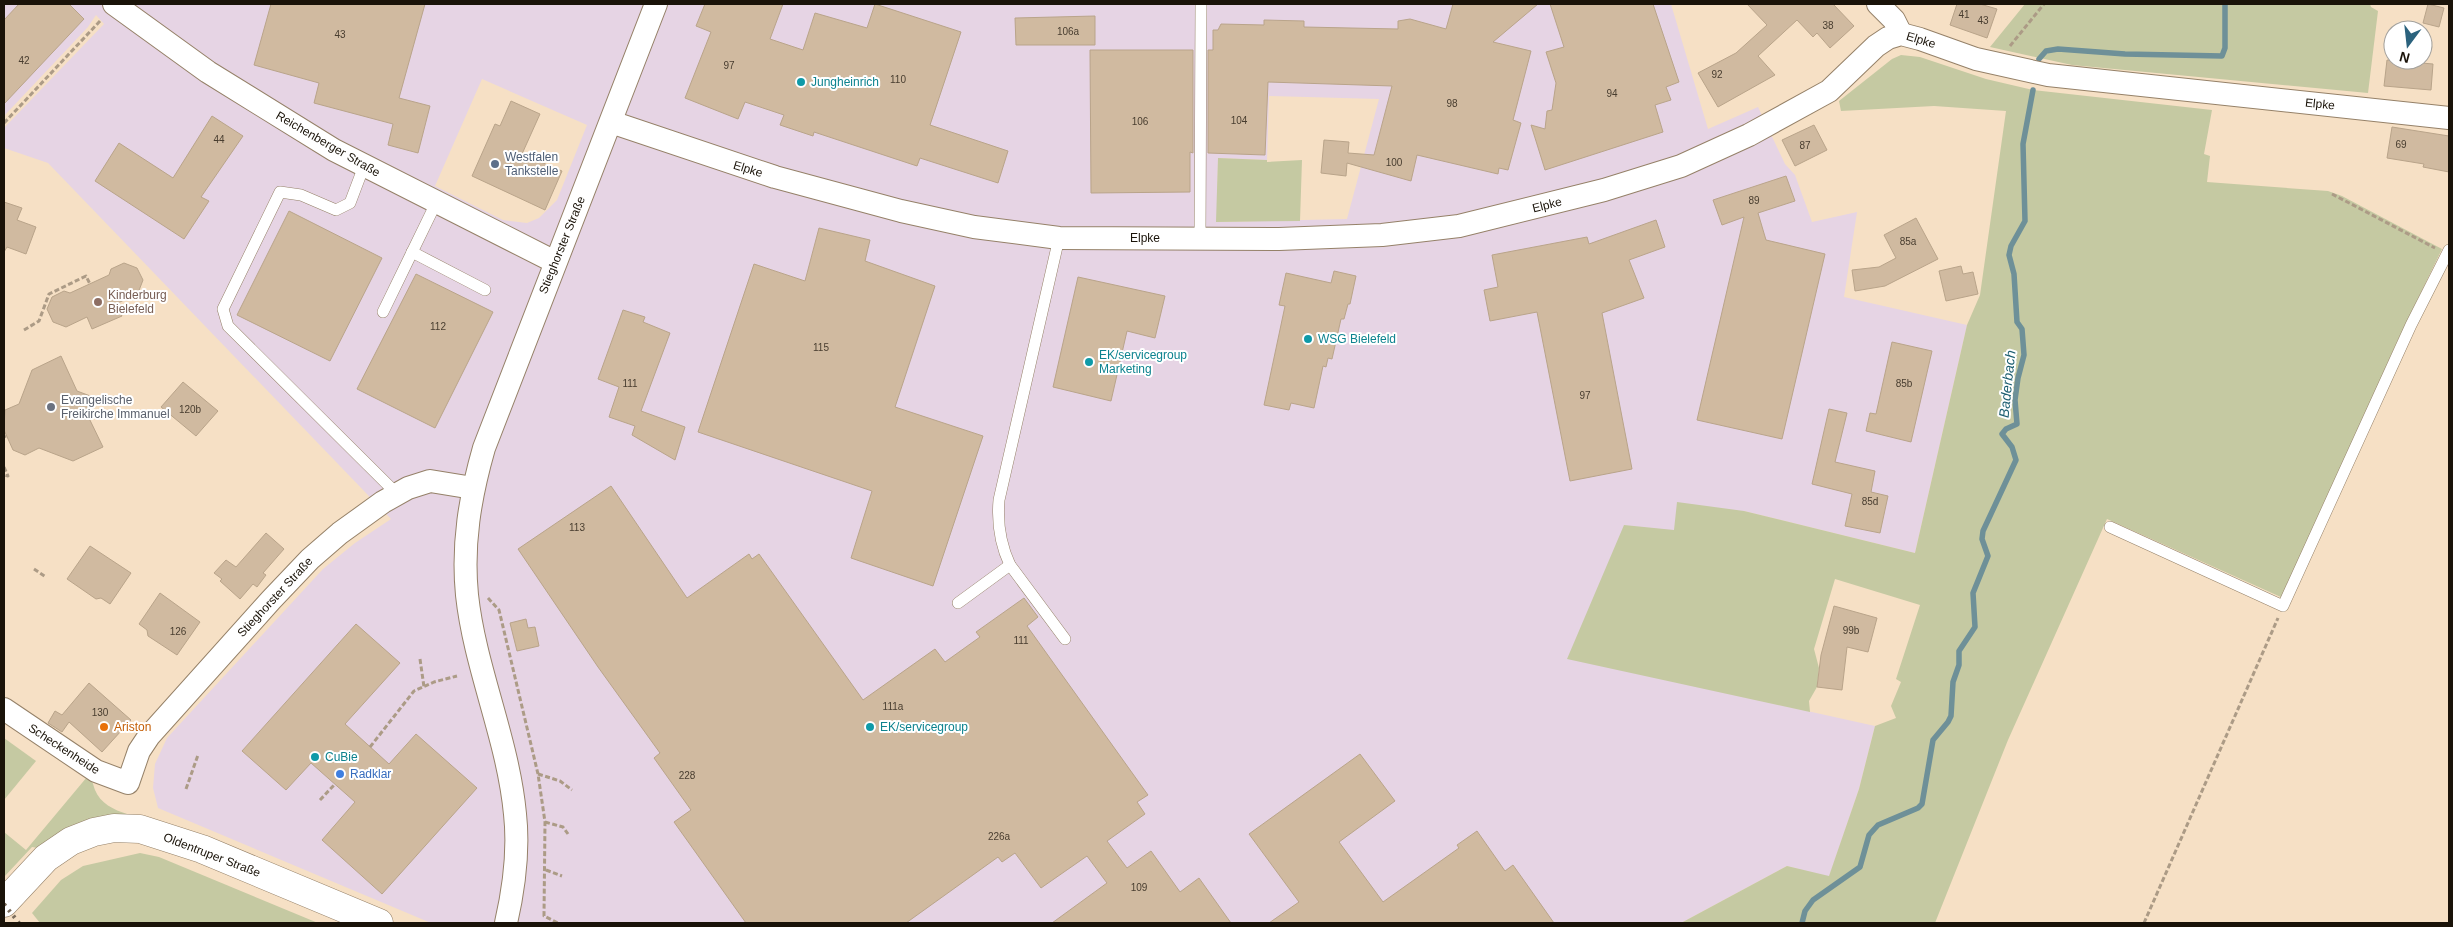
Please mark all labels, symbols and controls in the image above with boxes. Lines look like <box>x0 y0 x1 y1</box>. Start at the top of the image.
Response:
house number: 41 <box>1958 9 1970 20</box>
house number: 43 <box>1977 15 1989 26</box>
house number: 38 <box>1822 20 1834 31</box>
north arrow <box>2383 20 2433 70</box>
house number: 106a <box>1057 26 1080 37</box>
house number: 43 <box>334 29 346 40</box>
street label: Elpke <box>1905 29 1938 51</box>
text: N <box>2398 49 2412 67</box>
house number: 42 <box>18 55 30 66</box>
house number: 97 <box>723 60 735 71</box>
house number: 92 <box>1711 69 1723 80</box>
house number: 110 <box>890 74 906 85</box>
place label: Jungheinrich <box>811 75 879 89</box>
marker: Jungheinrich <box>795 76 807 88</box>
house number: 94 <box>1606 88 1618 99</box>
street label: Elpke <box>2304 95 2336 113</box>
house number: 98 <box>1446 98 1458 109</box>
street label: Reichenberger Straße <box>273 108 383 180</box>
house number: 104 <box>1231 115 1248 126</box>
house number: 106 <box>1132 116 1149 127</box>
house number: 44 <box>213 134 225 145</box>
house number: 69 <box>2395 139 2407 150</box>
house number: 87 <box>1799 140 1811 151</box>
place label: Westfalen Tankstelle <box>505 150 559 178</box>
house number: 100 <box>1386 157 1403 168</box>
marker: Westfalen Tankstelle <box>489 158 501 170</box>
street label: Elpke <box>732 158 765 180</box>
street label: Stieghorster Straße <box>536 194 588 296</box>
street label: Elpke <box>1531 194 1564 215</box>
house number: 89 <box>1748 195 1760 206</box>
street label: Elpke <box>1130 231 1160 245</box>
house number: 85a <box>1900 236 1917 247</box>
place label: Kinderburg Bielefeld <box>108 288 167 316</box>
marker: Kinderburg Bielefeld <box>92 296 104 308</box>
house number: 112 <box>430 321 446 332</box>
place label: WSG Bielefeld <box>1318 332 1396 346</box>
marker: WSG Bielefeld <box>1302 333 1314 345</box>
house number: 115 <box>813 342 829 353</box>
place label: EK/servicegroup Marketing <box>1099 348 1187 376</box>
water label: Baderbach <box>1996 349 2019 419</box>
marker: EK/servicegroup Marketing <box>1083 356 1095 368</box>
house number: 111 <box>622 378 638 389</box>
house number: 85b <box>1896 378 1913 389</box>
house number: 97 <box>1579 390 1591 401</box>
place label: Evangelische Freikirche Immanuel <box>61 393 170 421</box>
marker: Evangelische Freikirche Immanuel <box>45 401 57 413</box>
house number: 120b <box>179 404 202 415</box>
house number: 85d <box>1862 496 1878 507</box>
house number: 113 <box>569 522 585 533</box>
street label: Stieghorster Straße <box>234 554 316 640</box>
house number: 99b <box>1843 625 1860 636</box>
house number: 126 <box>170 626 187 637</box>
house number: 111 <box>1013 635 1029 646</box>
house number: 111a <box>883 701 904 712</box>
house number: 130 <box>92 707 109 718</box>
place label: Ariston <box>114 720 151 734</box>
place label: EK/servicegroup <box>880 720 968 734</box>
street label: Scheckenheide <box>26 721 102 777</box>
marker: Ariston <box>98 721 110 733</box>
marker: EK/servicegroup <box>864 721 876 733</box>
place label: CuBie <box>325 750 358 764</box>
marker: CuBie <box>309 751 321 763</box>
place label: Radklar <box>350 767 391 781</box>
marker: Radklar <box>334 768 346 780</box>
house number: 228 <box>679 770 696 781</box>
street label: Oldentruper Straße <box>162 830 263 880</box>
house number: 226a <box>988 831 1011 842</box>
house number: 109 <box>1131 882 1148 893</box>

